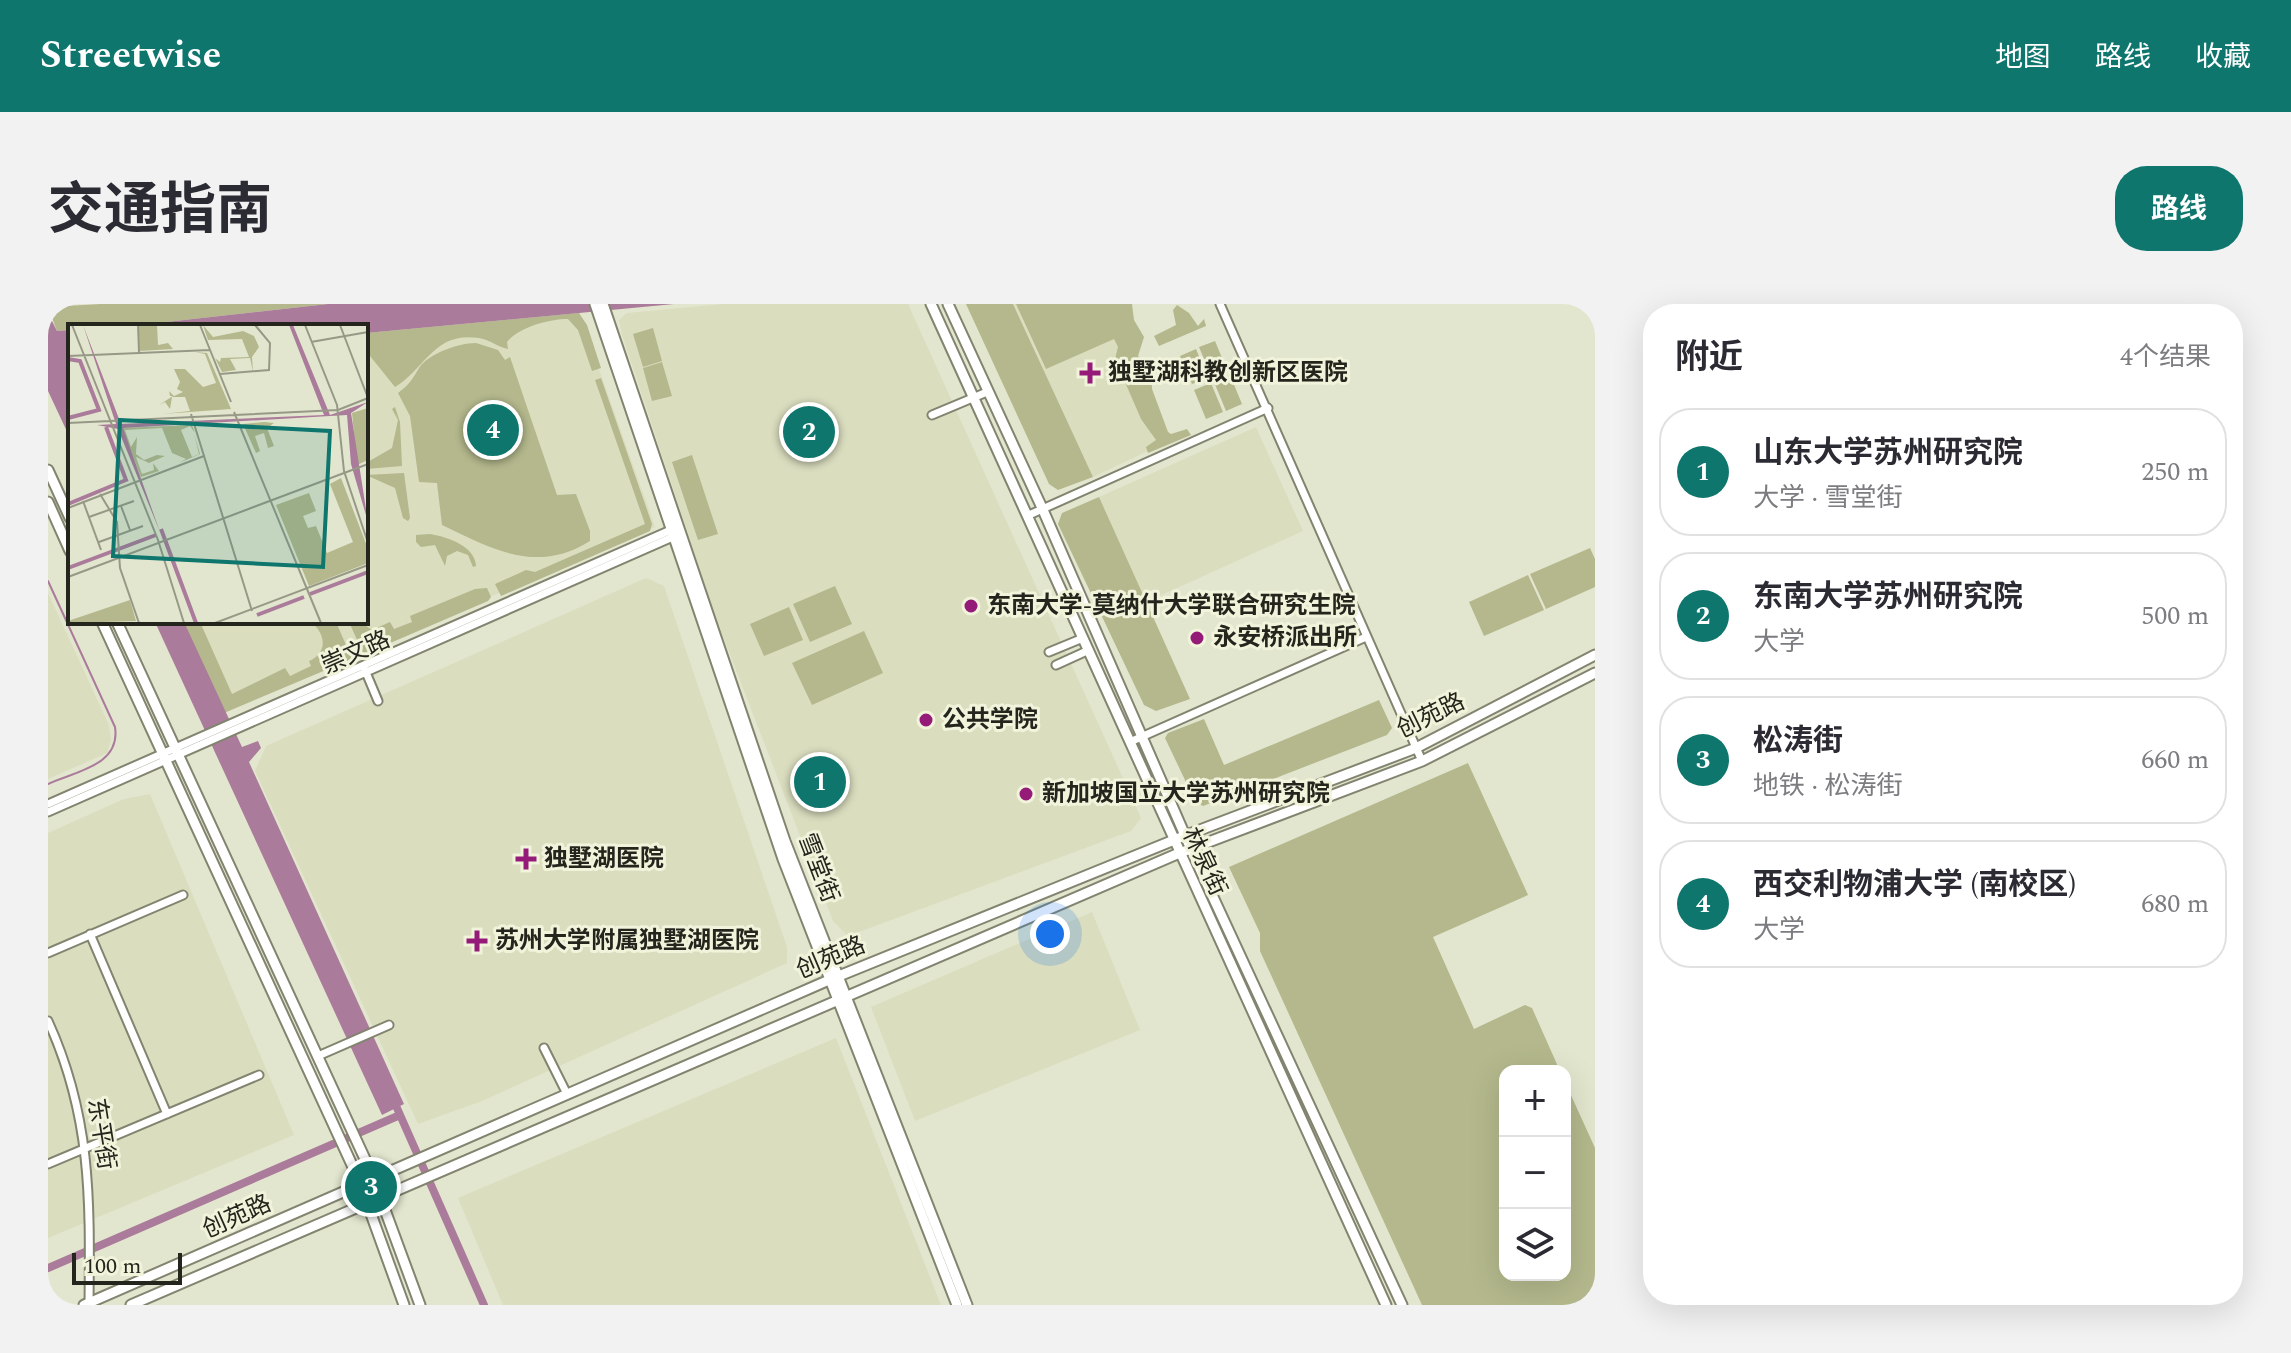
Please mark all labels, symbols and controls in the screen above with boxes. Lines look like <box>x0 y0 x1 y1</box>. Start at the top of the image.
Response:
text: Streetwise <box>40 27 221 85</box>
text: 地图 <box>1995 36 2051 79</box>
text: 路线 <box>2095 36 2151 79</box>
text: 收藏 <box>2195 36 2251 79</box>
button: 路线 <box>2115 166 2243 251</box>
text: 交通指南 <box>48 169 272 254</box>
inset map <box>68 324 368 624</box>
text: 附近 <box>1675 332 1743 384</box>
text: 4个结果 <box>2120 337 2211 377</box>
place label: 独墅湖科教创新区医院 <box>1108 355 1348 391</box>
marker: 独墅湖科教创新区医院 <box>1079 362 1101 384</box>
pin: 4 <box>467 400 519 460</box>
pin: 2 <box>783 402 835 462</box>
text: 山东大学苏州研究院 <box>1753 430 2023 476</box>
text: 1 <box>1696 452 1710 492</box>
text: 250 m <box>2141 452 2209 492</box>
text: 大学 · 雪堂街 <box>1753 478 1903 518</box>
text: 东南大学苏州研究院 <box>1753 574 2023 620</box>
place label: 东南大学-莫纳什大学联合研究生院 <box>987 588 1356 624</box>
text: 2 <box>1696 596 1710 636</box>
text: 500 m <box>2141 596 2209 636</box>
marker: 东南大学-莫纳什大学联合研究生院 <box>962 597 980 615</box>
place label: 永安桥派出所 <box>1213 620 1357 656</box>
street label: 崇文路 <box>316 622 396 684</box>
text: 大学 <box>1753 622 1805 662</box>
marker: 永安桥派出所 <box>1188 629 1206 647</box>
street label: 创苑路 <box>1391 684 1471 748</box>
place label: 公共学院 <box>942 702 1038 738</box>
marker: 公共学院 <box>917 711 935 729</box>
text: 松涛街 <box>1753 718 1843 764</box>
text: 3 <box>1696 740 1710 780</box>
text: 660 m <box>2141 740 2209 780</box>
pin: 1 <box>794 752 846 812</box>
text: 地铁 · 松涛街 <box>1753 766 1903 806</box>
place label: 新加坡国立大学苏州研究院 <box>1042 776 1330 812</box>
marker: 新加坡国立大学苏州研究院 <box>1017 785 1035 803</box>
street label: 林泉街 <box>1172 822 1236 902</box>
street label: 雪堂街 <box>788 828 848 908</box>
place label: 独墅湖医院 <box>544 841 664 877</box>
marker: 独墅湖医院 <box>515 848 537 870</box>
text: 西交利物浦大学 (南校区) <box>1753 862 2076 908</box>
text: 4 <box>1696 884 1710 924</box>
text: 680 m <box>2141 884 2209 924</box>
text: 大学 <box>1753 910 1805 950</box>
your location <box>1030 914 1070 954</box>
place label: 苏州大学附属独墅湖医院 <box>495 923 759 959</box>
street label: 创苑路 <box>791 927 871 989</box>
marker: 苏州大学附属独墅湖医院 <box>466 930 488 952</box>
map controls <box>1499 1065 1571 1281</box>
button: + <box>1499 1065 1571 1137</box>
street label: 东平街 <box>78 1096 124 1172</box>
button: − <box>1499 1137 1571 1209</box>
pin: 3 <box>345 1157 397 1217</box>
street label: 创苑路 <box>197 1186 277 1248</box>
button: layers <box>1499 1209 1571 1281</box>
scale bar <box>72 1249 182 1285</box>
text: 100 m <box>84 1250 141 1283</box>

